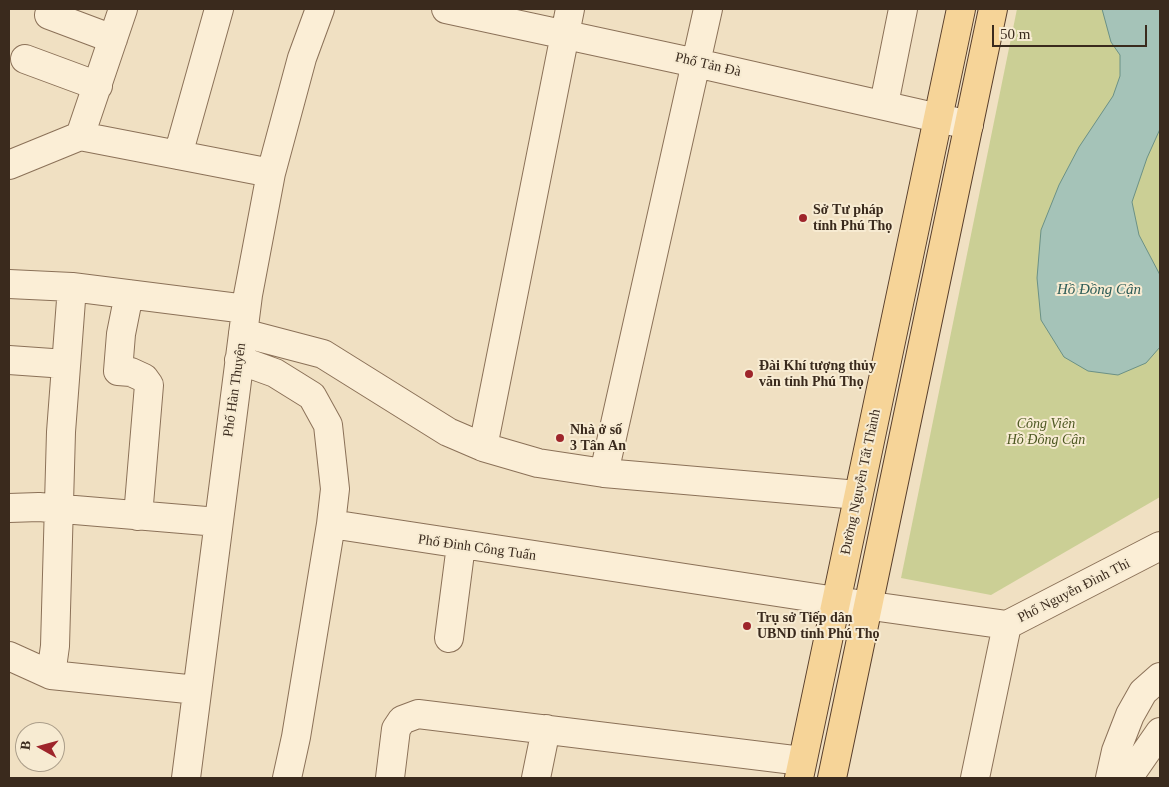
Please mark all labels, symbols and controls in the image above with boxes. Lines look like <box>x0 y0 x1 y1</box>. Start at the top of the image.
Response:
scale bar <box>994 15 1149 47</box>
text: 50 m <box>1000 26 1030 42</box>
street label: Phố Tản Đà <box>674 49 742 81</box>
place label: Sở Tư pháp tỉnh Phú Thọ <box>813 202 892 234</box>
marker: Sở Tư pháp tỉnh Phú Thọ <box>797 212 809 224</box>
water label: Hồ Đồng Cận <box>1057 281 1141 299</box>
street label: Phố Hàn Thuyên <box>220 342 250 438</box>
place label: Đài Khí tượng thủy văn tỉnh Phú Thọ <box>759 358 876 391</box>
marker: Đài Khí tượng thủy văn tỉnh Phú Thọ <box>743 368 755 380</box>
street label: Đường Nguyễn Tất Thành <box>837 408 885 556</box>
park label: Công Viên Hồ Đồng Cận <box>1007 416 1085 448</box>
place label: Nhà ở số 3 Tân An <box>570 422 626 454</box>
marker: Nhà ở số 3 Tân An <box>554 432 566 444</box>
street label: Phố Đinh Công Tuấn <box>417 531 537 565</box>
street label: Phố Nguyễn Đình Thi <box>1015 555 1133 627</box>
place label: Trụ sở Tiếp dân UBND tỉnh Phú Thọ <box>757 610 880 642</box>
marker: Trụ sở Tiếp dân UBND tỉnh Phú Thọ <box>741 620 753 632</box>
north arrow <box>15 722 65 772</box>
text: B <box>18 740 34 751</box>

